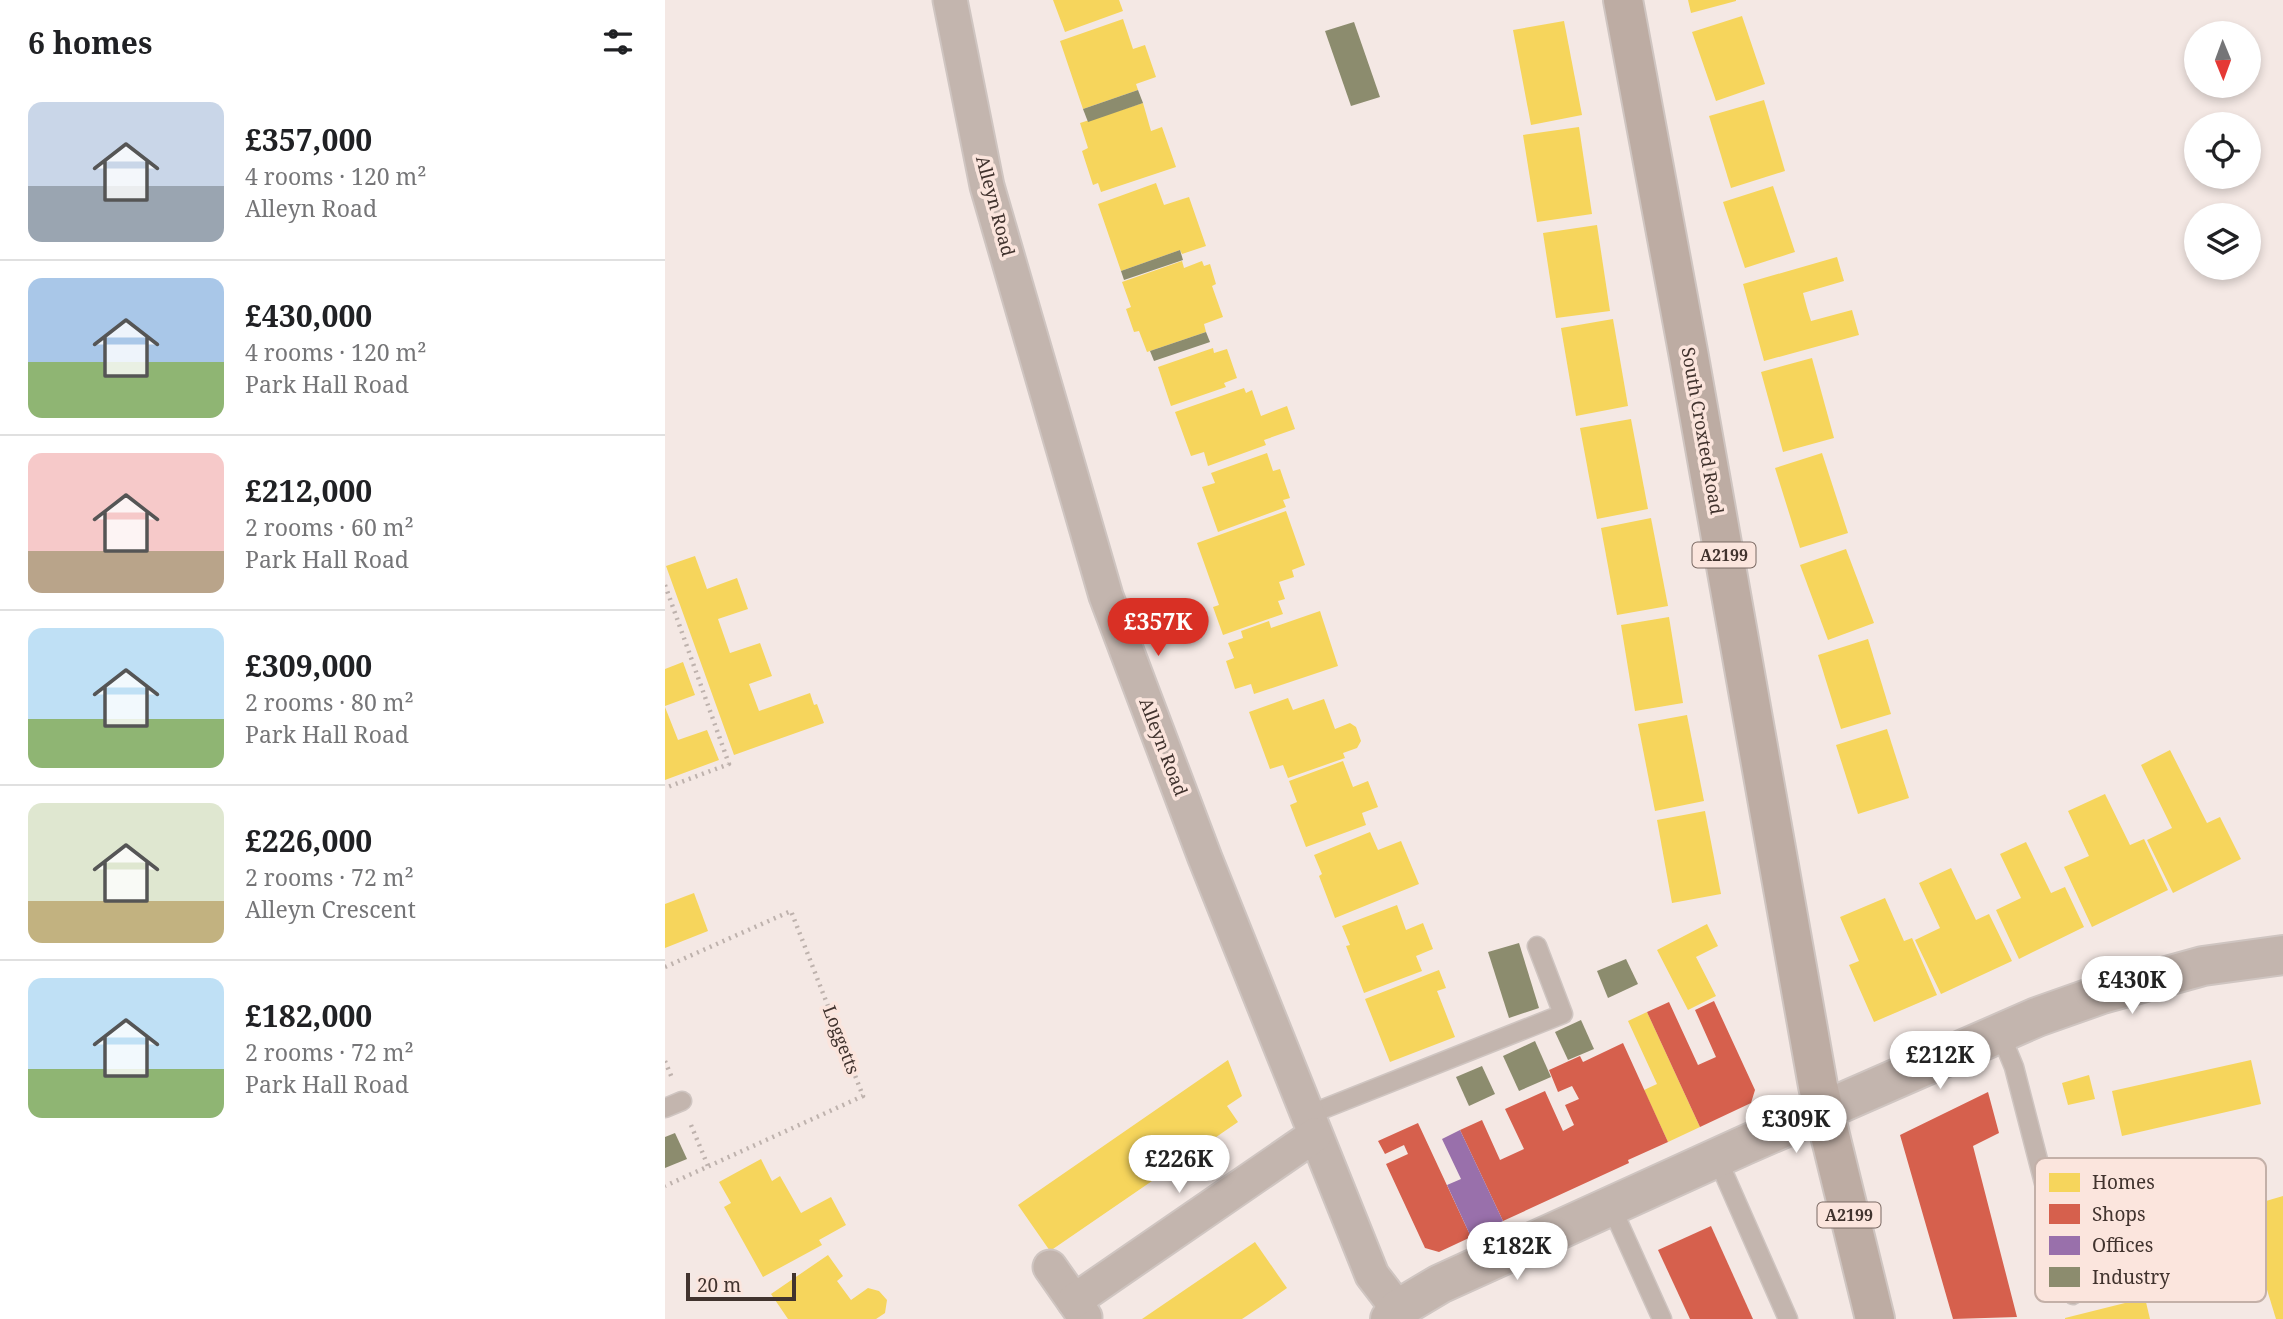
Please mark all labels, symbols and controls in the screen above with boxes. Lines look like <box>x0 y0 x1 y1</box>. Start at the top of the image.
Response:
north arrow <box>2184 21 2261 98</box>
map controls <box>2184 21 2261 280</box>
text: 6 homes <box>28 22 152 63</box>
icon: filters <box>599 23 637 61</box>
button: locate <box>2184 112 2261 189</box>
text: £357,000 <box>245 119 372 160</box>
icon: home <box>84 130 168 214</box>
street label: Alleyn Road <box>971 153 1021 259</box>
text: 4 rooms · 120 m² <box>245 160 427 192</box>
text: Alleyn Road <box>245 192 377 224</box>
button: layers <box>2184 203 2261 280</box>
text: £430,000 <box>245 295 372 336</box>
icon: home <box>84 306 168 390</box>
text: 4 rooms · 120 m² <box>245 336 427 368</box>
street label: South Croxted Road <box>1676 345 1730 516</box>
text: Park Hall Road <box>245 368 409 400</box>
text: £212,000 <box>245 470 372 511</box>
icon: home <box>84 481 168 565</box>
text: 2 rooms · 60 m² <box>245 511 414 543</box>
road number: A2199 <box>1693 542 1755 568</box>
text: Park Hall Road <box>245 543 409 575</box>
pin: £357K <box>1109 598 1207 658</box>
text: £357K <box>1124 605 1192 637</box>
text: £309,000 <box>245 645 372 686</box>
icon: home <box>84 656 168 740</box>
text: 2 rooms · 80 m² <box>245 686 414 718</box>
street label: Alleyn Road <box>1134 694 1194 799</box>
text: Park Hall Road <box>245 718 409 750</box>
text: £226,000 <box>245 820 372 861</box>
icon: home <box>84 831 168 915</box>
text: 2 rooms · 72 m² <box>245 861 414 893</box>
text: Alleyn Crescent <box>245 893 416 925</box>
pin: £430K <box>2083 956 2181 1016</box>
text: £430K <box>2098 963 2166 995</box>
text: £182,000 <box>245 995 372 1036</box>
street label: Loggetts <box>818 1002 866 1077</box>
icon: home <box>84 1006 168 1090</box>
pin: £212K <box>1891 1032 1989 1091</box>
text: 2 rooms · 72 m² <box>245 1036 414 1068</box>
text: £212K <box>1906 1038 1974 1070</box>
text: Park Hall Road <box>245 1068 409 1100</box>
pin: £309K <box>1747 1096 1845 1155</box>
text: £309K <box>1762 1102 1830 1134</box>
pin: £226K <box>1130 1136 1228 1195</box>
text: £226K <box>1145 1142 1213 1174</box>
legend <box>2035 1158 2266 1302</box>
text: Homes <box>2092 1169 2155 1195</box>
text: Shops <box>2092 1201 2146 1227</box>
road number: A2199 <box>1817 1203 1881 1228</box>
pin: £182K <box>1468 1222 1566 1282</box>
text: £182K <box>1483 1229 1551 1261</box>
text: Offices <box>2092 1232 2153 1258</box>
text: Industry <box>2092 1264 2170 1290</box>
scale bar <box>686 1270 796 1302</box>
text: 20 m <box>697 1272 741 1298</box>

